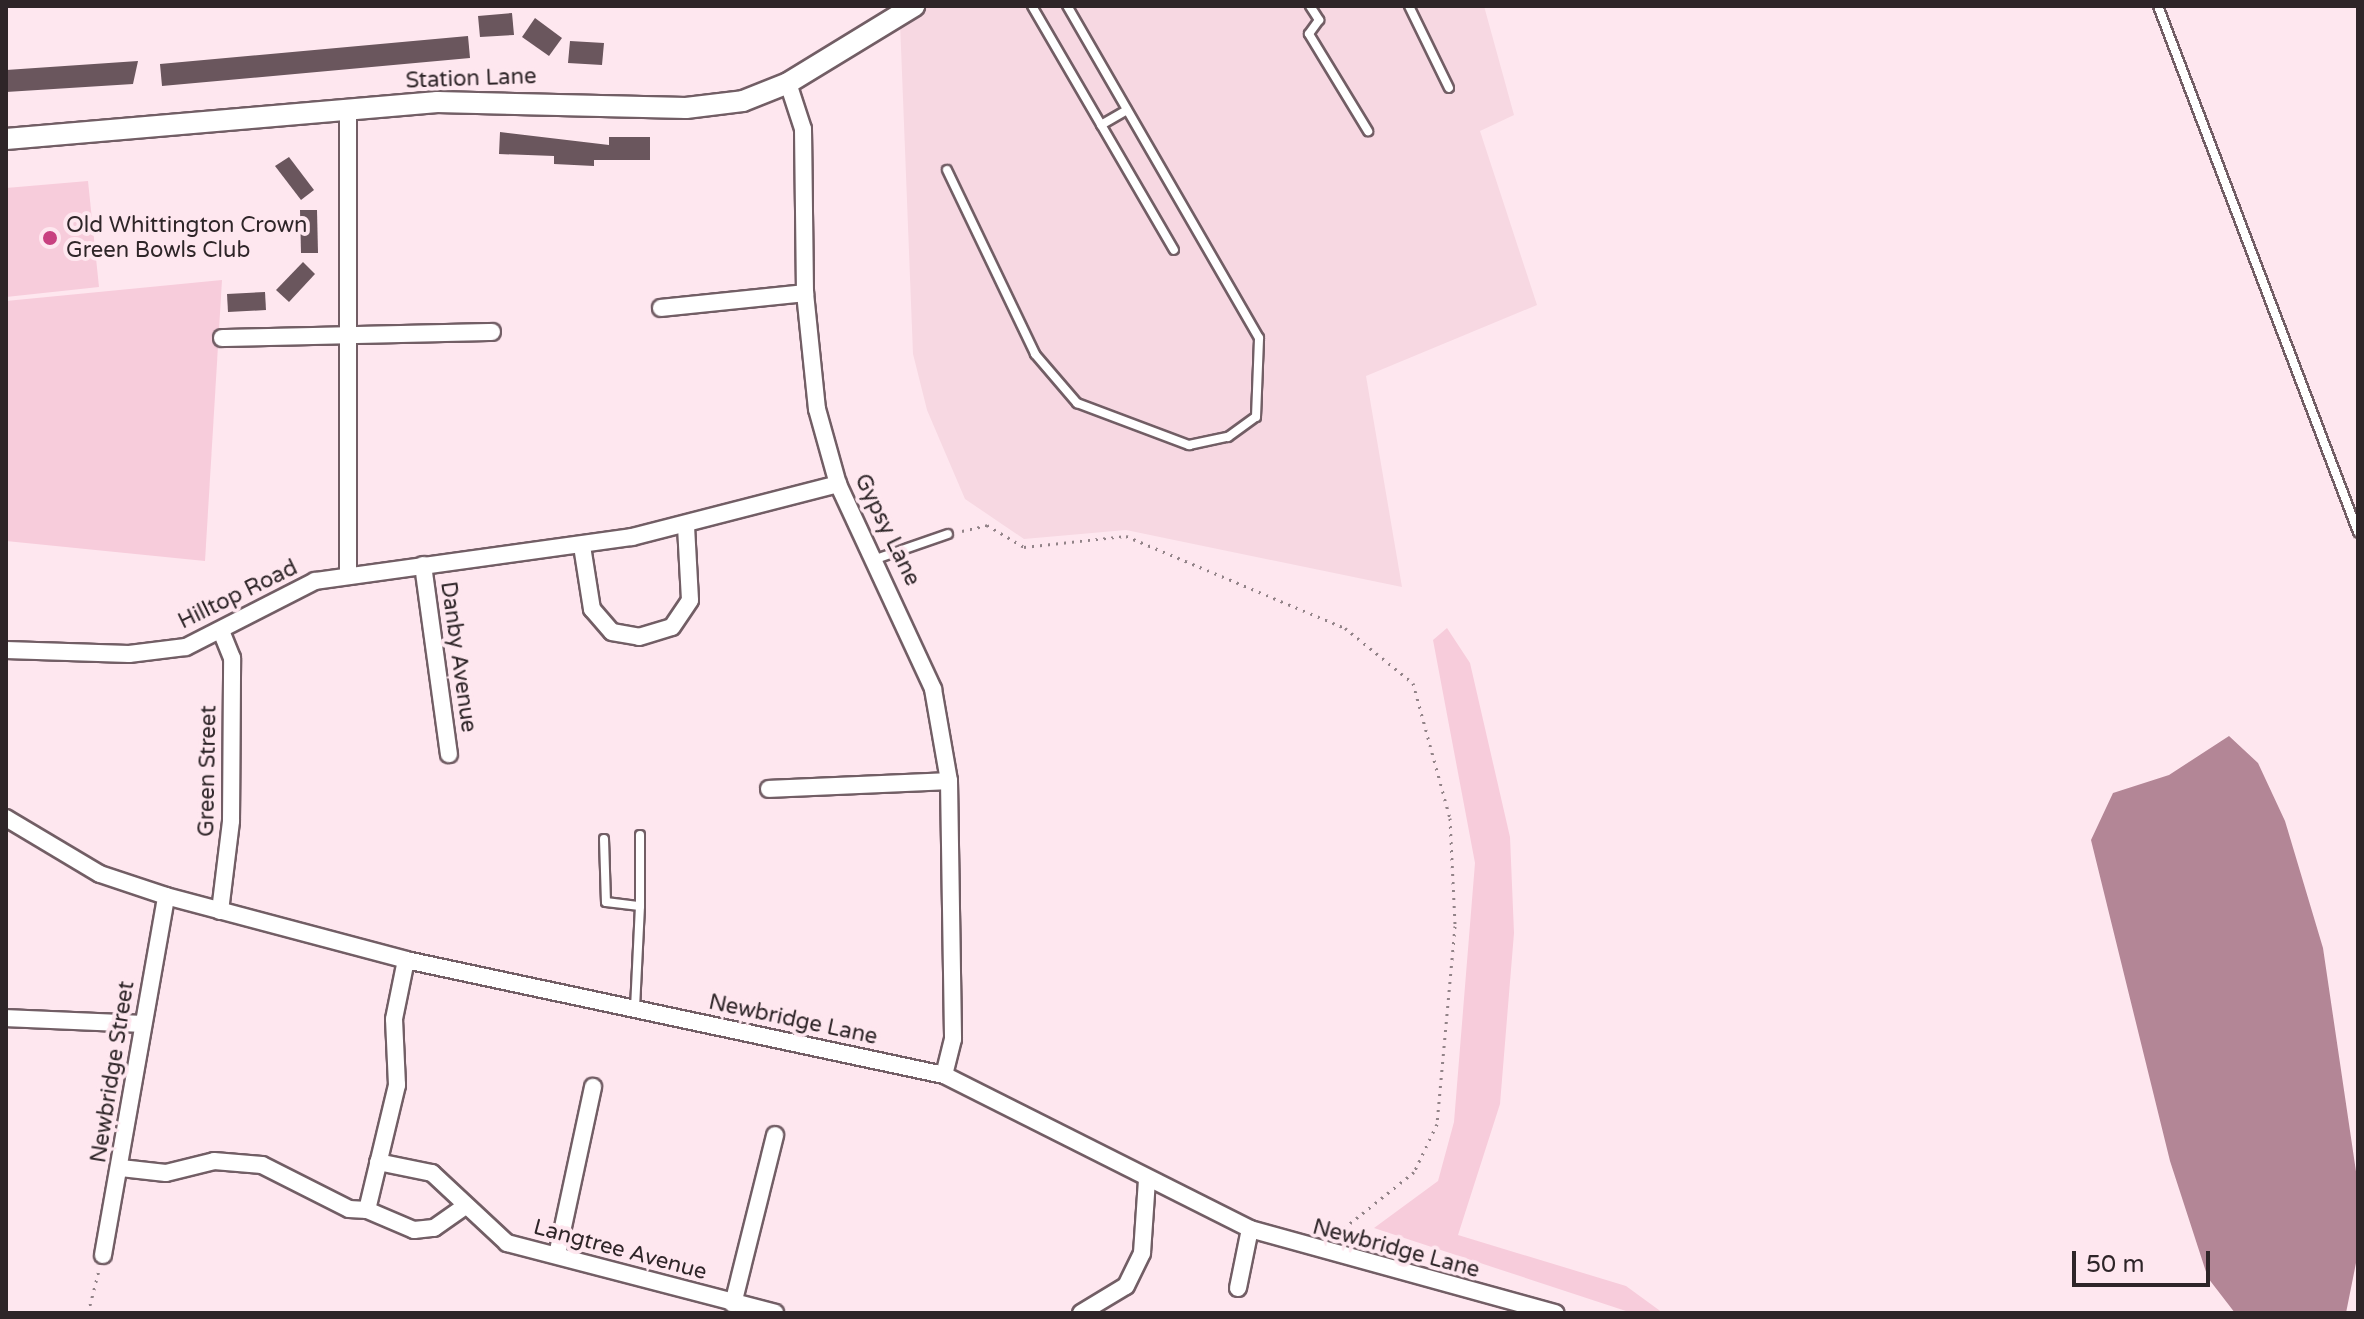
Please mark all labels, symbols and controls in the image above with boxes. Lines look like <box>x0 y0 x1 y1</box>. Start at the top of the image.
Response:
street label: Station Lane <box>405 64 537 94</box>
place label: Old Whittington Crown Green Bowls Club <box>66 212 307 264</box>
marker: Old Whittington Crown Green Bowls Club <box>41 229 59 247</box>
street label: Gypsy Lane <box>849 470 925 590</box>
street label: Hilltop Road <box>174 555 302 635</box>
street label: Danby Avenue <box>434 580 482 734</box>
street label: Green Street <box>194 705 222 837</box>
street label: Newbridge Street <box>86 979 140 1165</box>
street label: Newbridge Lane <box>706 989 880 1051</box>
street label: Langtree Avenue <box>531 1214 709 1286</box>
street label: Newbridge Lane <box>1310 1214 1482 1284</box>
scale bar <box>2076 1235 2214 1285</box>
text: 50 m <box>2086 1250 2144 1279</box>

